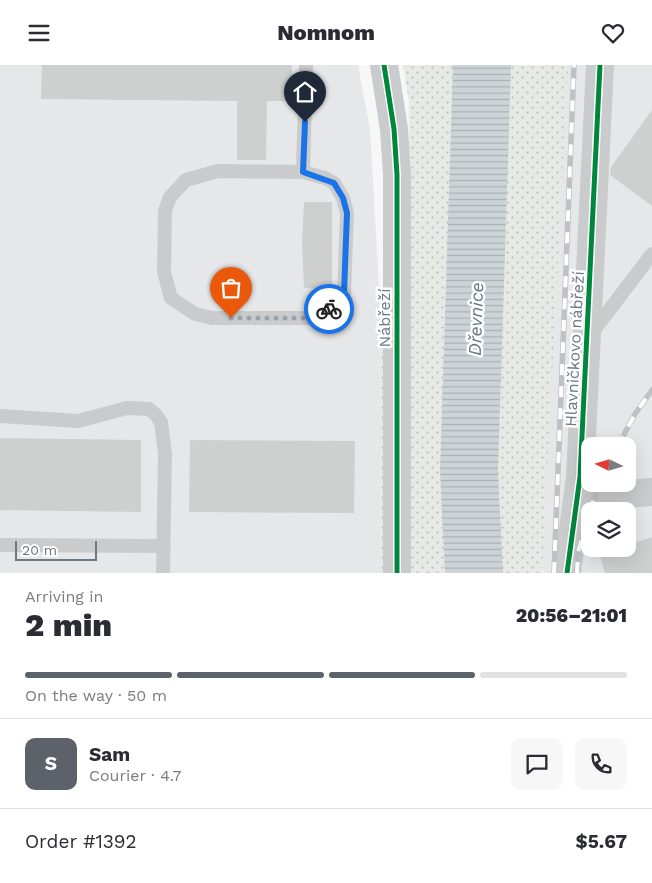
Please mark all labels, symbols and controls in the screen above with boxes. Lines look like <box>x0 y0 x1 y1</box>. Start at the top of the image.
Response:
icon: menu <box>25 19 53 47</box>
icon: heart <box>599 19 627 47</box>
text: Nomnom <box>277 20 375 45</box>
pin <box>284 71 326 122</box>
icon: home <box>291 78 319 106</box>
pin <box>210 267 252 318</box>
street label: Hlavničkovo nábřeží <box>561 271 588 427</box>
icon: bag <box>217 274 245 302</box>
water label: Dřevnice <box>464 282 487 356</box>
courier <box>304 284 354 334</box>
street label: Nábřeží <box>375 288 394 348</box>
icon: bike <box>315 295 343 323</box>
north arrow <box>581 437 636 493</box>
map controls <box>581 437 636 557</box>
button: layers <box>581 502 636 557</box>
scale bar <box>15 538 98 561</box>
text: 20 m <box>22 542 57 558</box>
text: Arriving in <box>25 587 103 606</box>
text: 20:56–21:01 <box>516 604 627 627</box>
text: 2 min <box>25 606 112 644</box>
text: On the way · 50 m <box>25 686 167 705</box>
button: chat <box>511 738 563 790</box>
button: phone <box>575 738 627 790</box>
text: Sam <box>89 743 130 766</box>
text: S <box>45 752 57 775</box>
text: Courier · 4.7 <box>89 766 182 785</box>
text: Order #1392 <box>25 830 137 853</box>
text: $5.67 <box>576 830 627 853</box>

